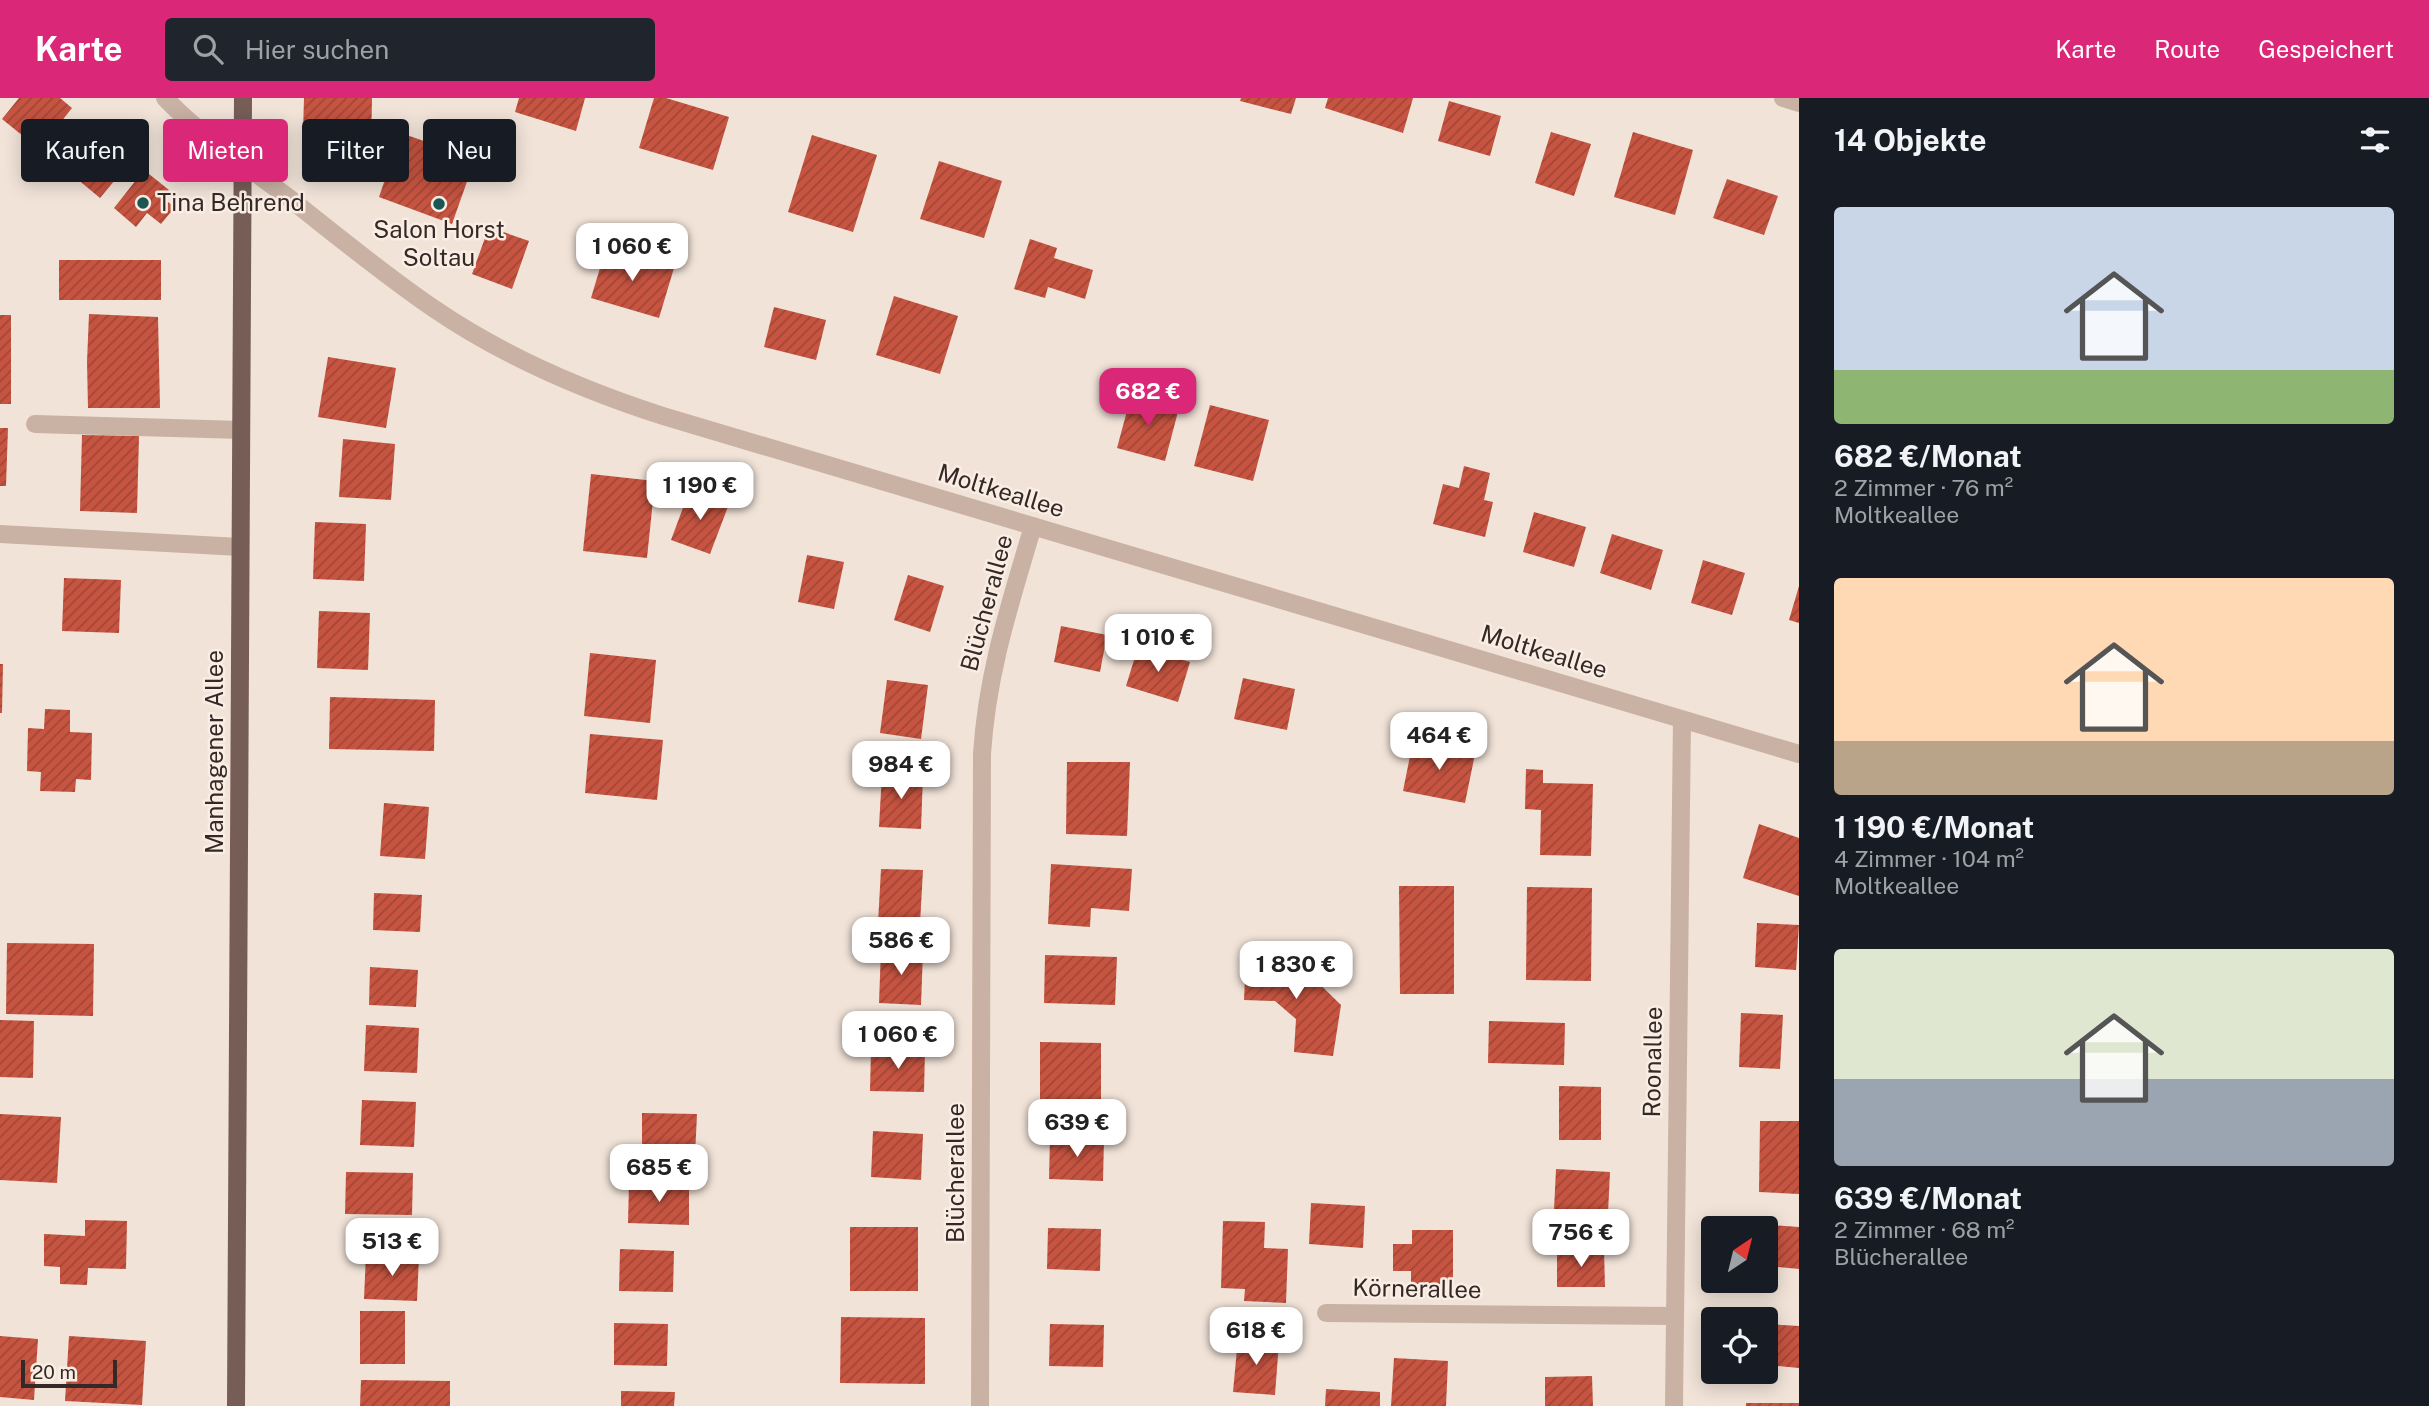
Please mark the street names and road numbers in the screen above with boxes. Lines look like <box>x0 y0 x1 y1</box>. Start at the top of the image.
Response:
street label: Moltkeallee <box>935 458 1068 523</box>
street label: Blücherallee <box>954 531 1018 674</box>
street label: Moltkeallee <box>1478 619 1611 684</box>
street label: Manhagener Allee <box>200 650 228 854</box>
street label: Roonallee <box>1637 1006 1667 1118</box>
street label: Blücherallee <box>941 1103 969 1243</box>
street label: Körnerallee <box>1352 1273 1482 1303</box>

